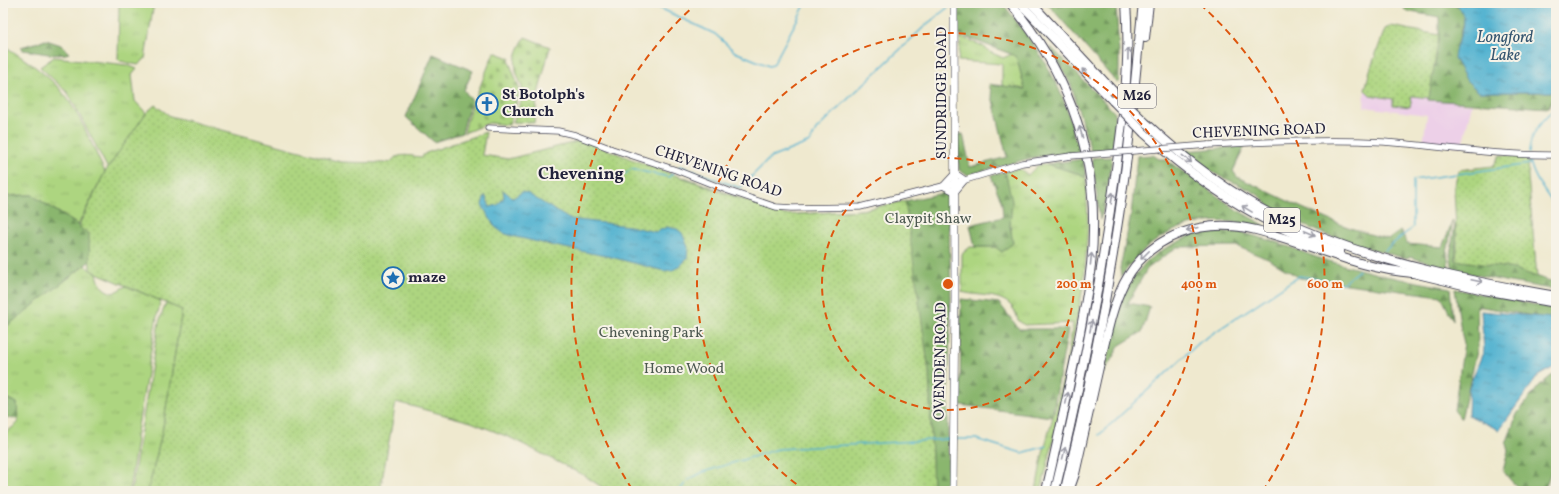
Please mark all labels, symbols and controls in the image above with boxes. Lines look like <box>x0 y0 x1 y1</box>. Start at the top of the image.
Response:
street label: SUNDRIDGE ROAD <box>932 27 953 159</box>
water label: Longford Lake <box>1477 27 1534 67</box>
one-way arrow <box>1124 48 1132 61</box>
one-way arrow <box>1081 67 1090 78</box>
road number: M26 <box>1118 84 1156 108</box>
place label: St Botolph's Church <box>502 85 585 123</box>
church icon: St Botolph's Church <box>474 91 500 117</box>
street label: CHEVENING ROAD <box>1192 119 1326 145</box>
one-way arrow <box>1077 126 1084 139</box>
street label: CHEVENING ROAD <box>652 140 784 204</box>
one-way arrow <box>1181 155 1192 163</box>
district label: Chevening <box>538 163 624 186</box>
one-way arrow <box>1108 192 1116 205</box>
one-way arrow <box>1241 205 1253 213</box>
road number: M25 <box>1264 208 1300 232</box>
park label: Claypit Shaw <box>885 209 972 230</box>
one-way arrow <box>1185 226 1198 233</box>
one-way arrow <box>1303 229 1315 237</box>
one-way arrow <box>1140 250 1150 260</box>
one-way arrow <box>1088 253 1095 266</box>
place icon: maze <box>380 265 406 291</box>
place label: maze <box>408 268 446 289</box>
centre of rings <box>941 277 955 291</box>
text: 200 m <box>1056 277 1092 293</box>
text: 400 m <box>1181 277 1217 293</box>
text: 600 m <box>1307 277 1343 293</box>
one-way arrow <box>1470 277 1483 285</box>
street label: OVENDEN ROAD <box>929 302 953 420</box>
one-way arrow <box>1087 320 1095 333</box>
park label: Chevening Park <box>599 323 703 344</box>
park label: Home Wood <box>644 359 724 380</box>
one-way arrow <box>1063 392 1071 405</box>
one-way arrow <box>1060 447 1068 460</box>

